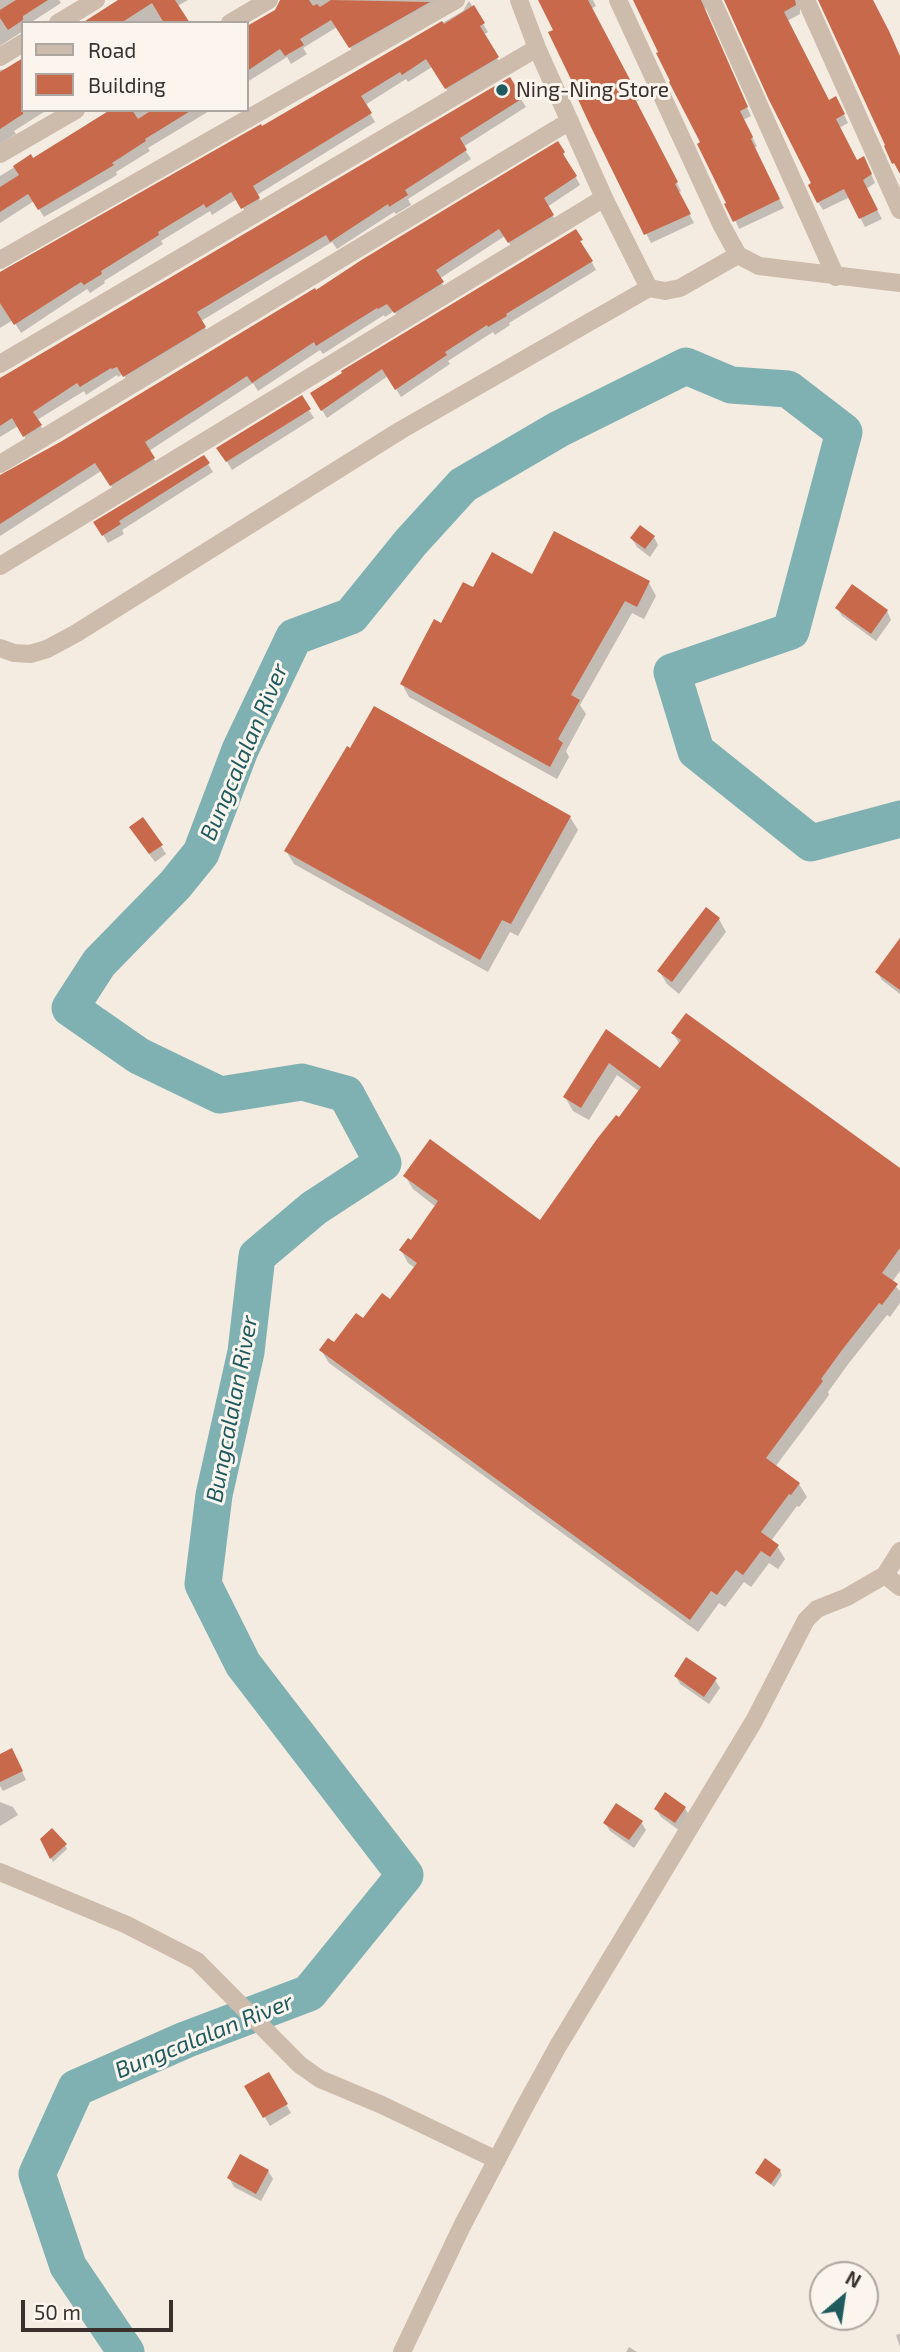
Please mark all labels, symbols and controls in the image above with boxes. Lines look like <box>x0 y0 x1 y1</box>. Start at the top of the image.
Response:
legend <box>21 21 248 112</box>
text: Road <box>88 37 136 62</box>
text: Building <box>88 72 166 97</box>
place label: Ning-Ning Store <box>516 77 669 103</box>
marker: Ning-Ning Store <box>494 82 510 98</box>
water label: Bungcalalan River <box>194 659 294 845</box>
water label: Bungcalalan River <box>200 1313 264 1505</box>
water label: Bungcalalan River <box>111 1988 297 2084</box>
north arrow <box>809 2261 879 2331</box>
text: N <box>842 2266 865 2292</box>
scale bar <box>24 2286 177 2330</box>
text: 50 m <box>34 2299 81 2324</box>

